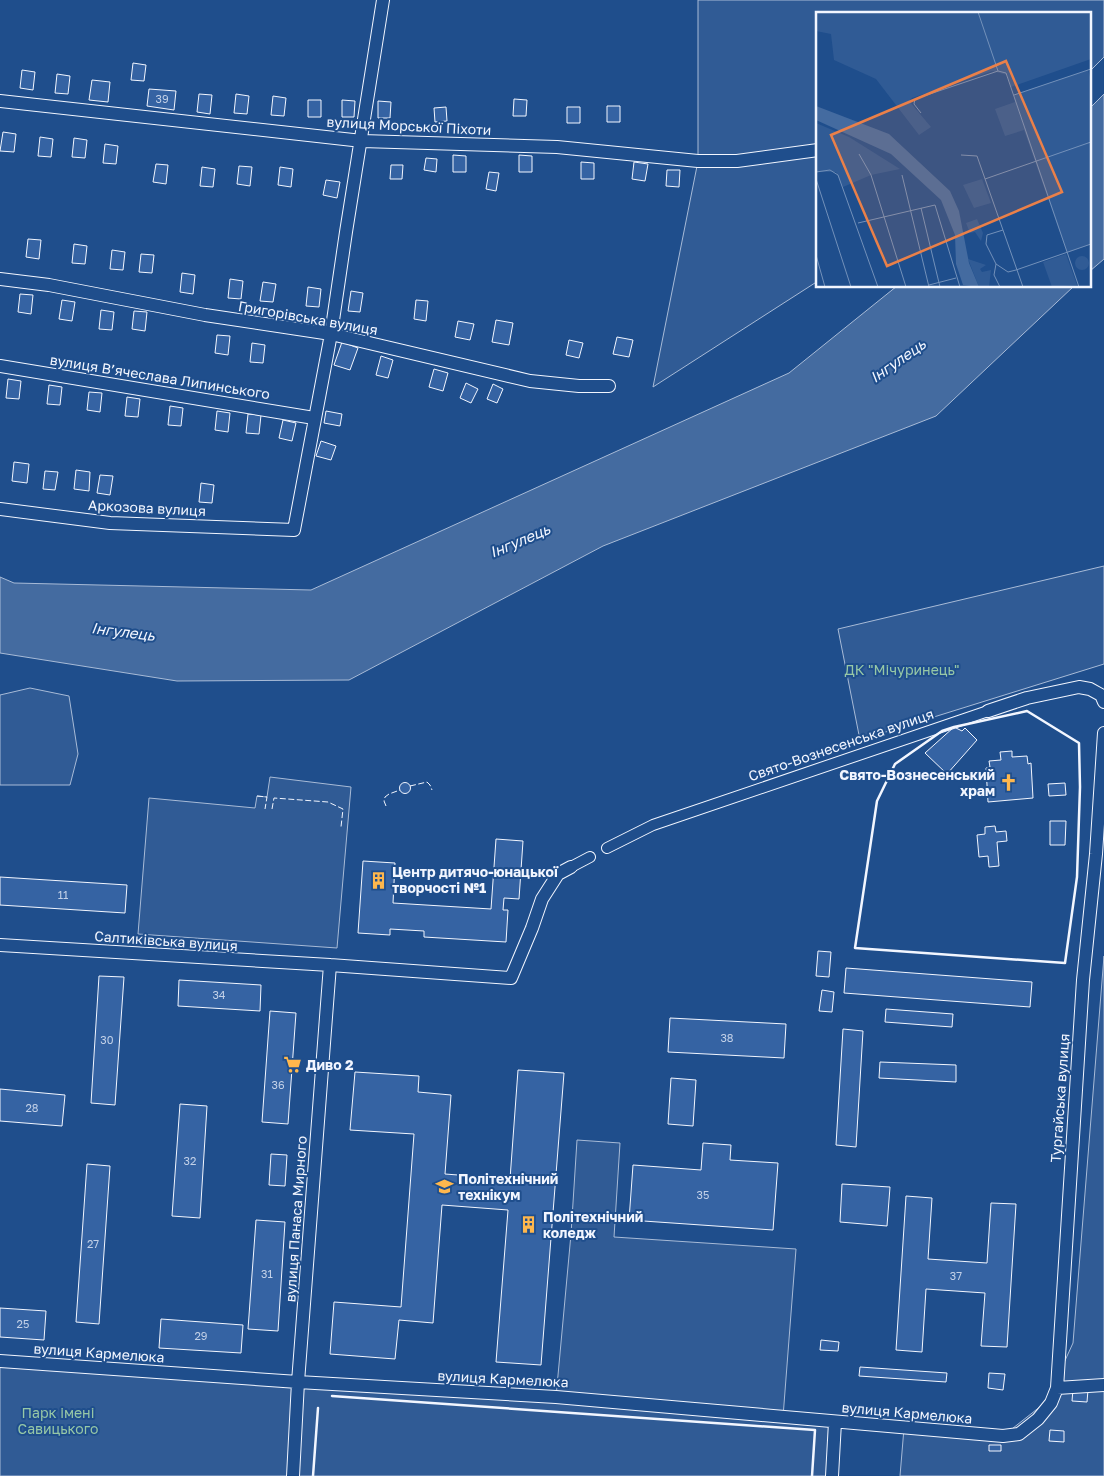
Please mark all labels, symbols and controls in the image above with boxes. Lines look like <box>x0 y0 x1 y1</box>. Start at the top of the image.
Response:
inset map <box>816 12 1092 288</box>
house number: 39 <box>155 92 169 105</box>
street label: вулиця Морської Піхоти <box>326 113 492 138</box>
street label: Григорівська вулиця <box>237 297 379 338</box>
water label: Інгулець <box>866 334 930 387</box>
street label: вулиця В’ячеслава Липинського <box>49 351 271 402</box>
street label: Аркозова вулиця <box>88 496 206 519</box>
water label: Інгулець <box>487 519 554 562</box>
water label: Інгулець <box>90 618 157 645</box>
park label: ДК "Мічуринець" <box>845 661 959 678</box>
street label: Свято-Вознесенська вулиця <box>746 705 936 784</box>
place label: Свято-Вознесенський храм <box>839 766 995 799</box>
church icon: Свято-Вознесенський храм <box>999 773 1019 793</box>
place label: Центр дитячо-юнацької творчості №1 <box>392 863 559 896</box>
building icon: Центр дитячо-юнацької творчості №1 <box>368 870 388 890</box>
house number: 11 <box>58 888 68 901</box>
street label: Салтиківська вулиця <box>94 927 238 954</box>
house number: 34 <box>212 988 226 1001</box>
house number: 38 <box>720 1031 734 1044</box>
house number: 30 <box>100 1033 114 1046</box>
street label: Тургайська вулиця <box>1047 1033 1073 1163</box>
supermarket icon: Диво 2 <box>282 1055 302 1075</box>
place label: Диво 2 <box>306 1056 354 1073</box>
house number: 36 <box>271 1078 285 1091</box>
house number: 28 <box>25 1101 39 1114</box>
street label: вулиця Панаса Мирного <box>281 1135 310 1303</box>
house number: 32 <box>184 1154 196 1167</box>
place label: Політехнічний технікум <box>458 1170 558 1203</box>
school or university icon: Політехнічний технікум <box>434 1177 454 1197</box>
house number: 35 <box>697 1188 709 1201</box>
place label: Політехнічний коледж <box>543 1208 643 1241</box>
building icon: Політехнічний коледж <box>519 1215 539 1235</box>
house number: 27 <box>87 1237 99 1250</box>
house number: 31 <box>261 1267 273 1280</box>
house number: 37 <box>950 1269 962 1282</box>
house number: 25 <box>17 1317 29 1330</box>
house number: 29 <box>194 1329 208 1342</box>
street label: вулиця Кармелюка <box>33 1339 165 1366</box>
street label: вулиця Кармелюка <box>437 1367 569 1390</box>
street label: вулиця Кармелюка <box>841 1398 973 1427</box>
park label: Парк імені Савицького <box>18 1404 98 1437</box>

